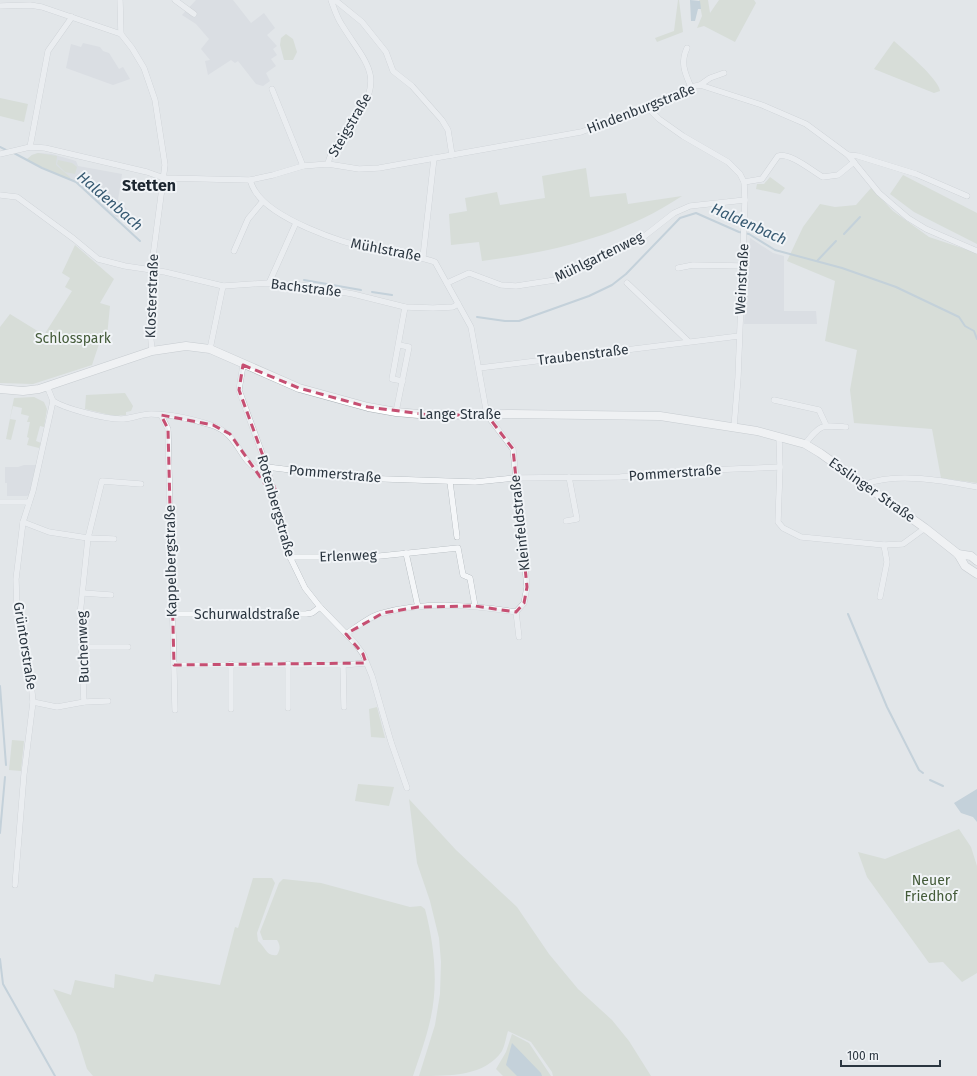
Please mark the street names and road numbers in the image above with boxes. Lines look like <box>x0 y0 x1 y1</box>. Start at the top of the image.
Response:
street label: Hindenburgstraße <box>584 80 698 138</box>
street label: Steigstraße <box>325 90 375 160</box>
street label: Mühlgartenweg <box>552 228 647 286</box>
street label: Mühlstraße <box>349 235 423 265</box>
street label: Weinstraße <box>732 243 752 315</box>
street label: Klosterstraße <box>142 253 162 339</box>
street label: Bachstraße <box>270 275 342 301</box>
street label: Traubenstraße <box>536 341 630 369</box>
street label: Lange Straße <box>419 406 501 423</box>
street label: Rotenbergstraße <box>253 453 299 559</box>
street label: Esslinger Straße <box>826 454 918 526</box>
street label: Pommerstraße <box>288 461 382 487</box>
street label: Pommerstraße <box>628 461 722 485</box>
street label: Kleinfeldstraße <box>506 474 534 572</box>
street label: Kappelbergstraße <box>162 505 180 617</box>
street label: Erlenweg <box>319 546 378 565</box>
street label: Grüntorstraße <box>10 601 40 691</box>
street label: Schurwaldstraße <box>194 606 300 623</box>
street label: Buchenweg <box>73 610 93 683</box>

